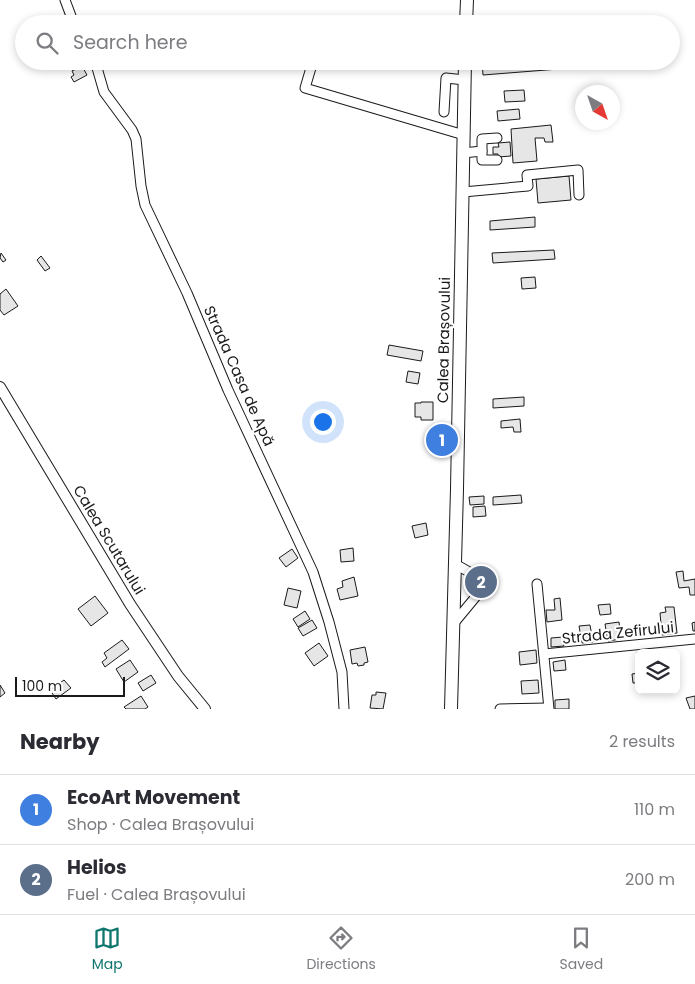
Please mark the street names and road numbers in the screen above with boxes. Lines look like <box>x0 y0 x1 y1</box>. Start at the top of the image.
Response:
street label: Calea Brașovului <box>432 277 455 403</box>
street label: Strada Casa de Apă <box>199 302 280 449</box>
street label: Calea Scutarului <box>68 481 150 598</box>
street label: Strada Zefirului <box>561 616 675 649</box>

